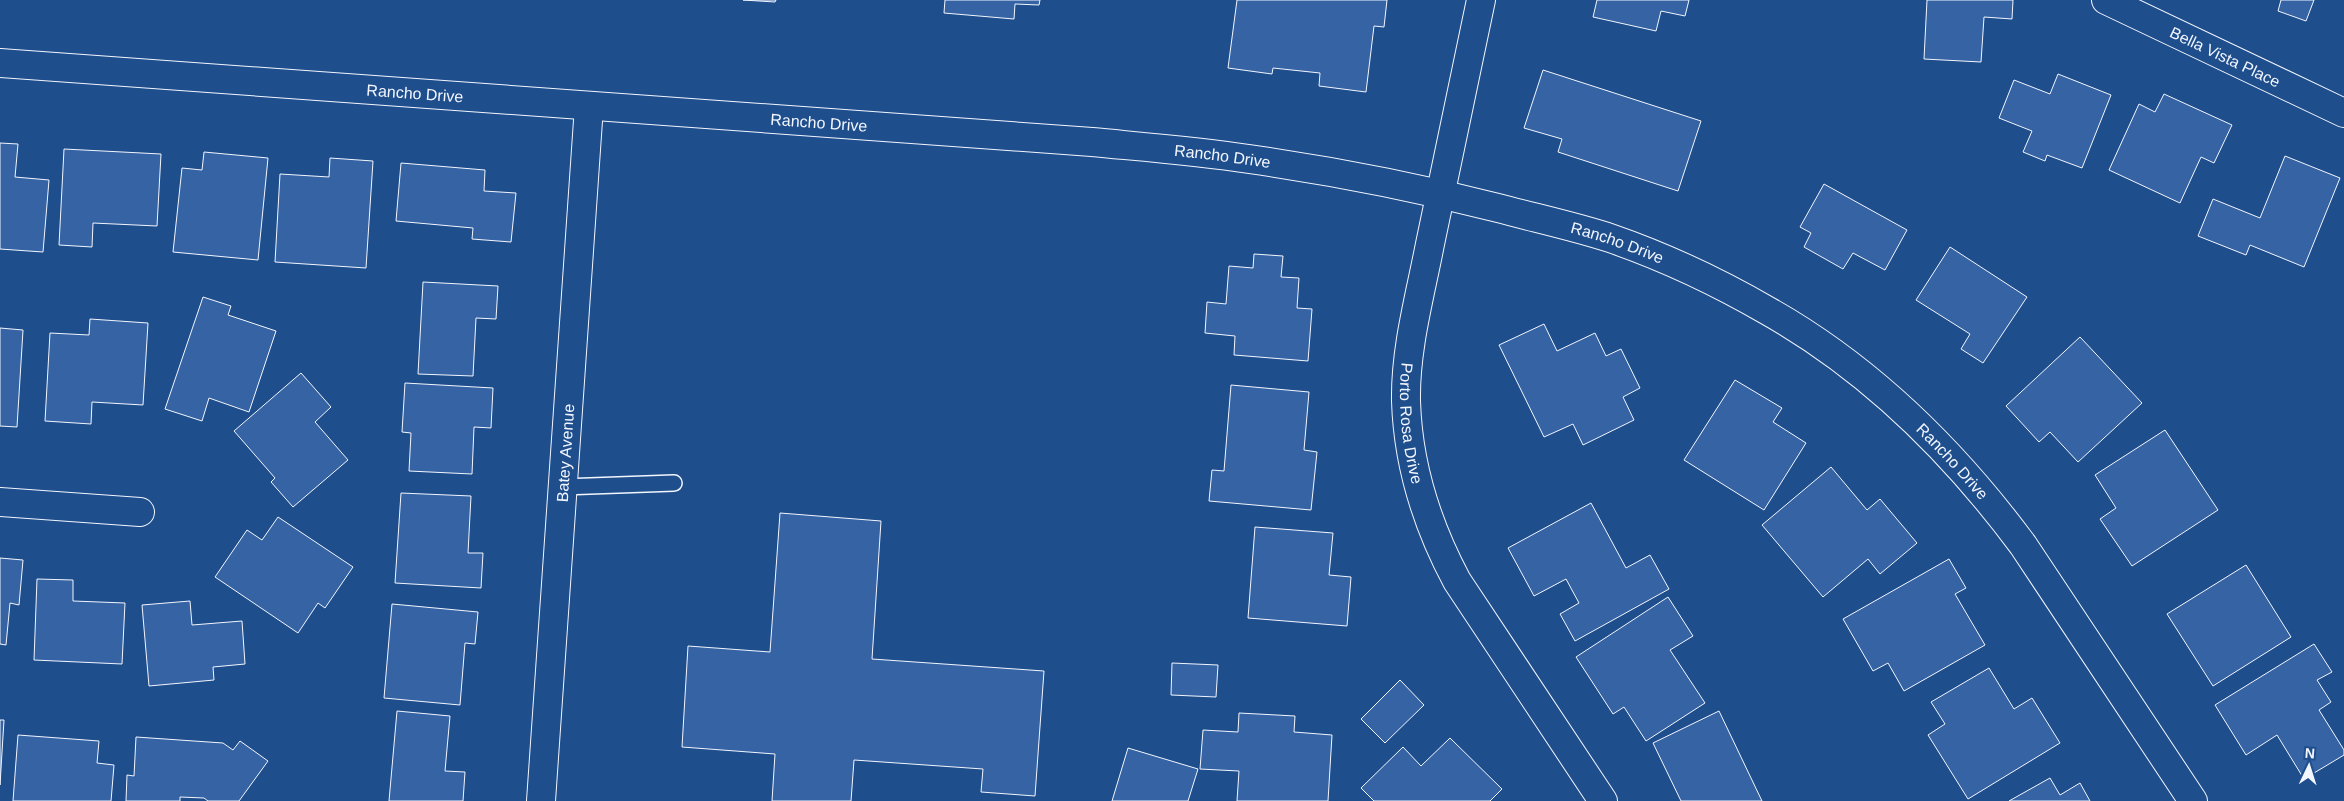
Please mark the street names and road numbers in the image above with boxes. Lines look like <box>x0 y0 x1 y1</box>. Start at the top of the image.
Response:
street label: Bella Vista Place <box>2167 23 2283 90</box>
street label: Rancho Drive <box>366 81 464 105</box>
street label: Rancho Drive <box>770 110 868 134</box>
street label: Rancho Drive <box>1173 141 1272 171</box>
street label: Rancho Drive <box>1569 219 1666 266</box>
street label: Porto Rosa Drive <box>1397 362 1426 486</box>
street label: Batey Avenue <box>553 403 577 503</box>
street label: Rancho Drive <box>1913 420 1992 503</box>

